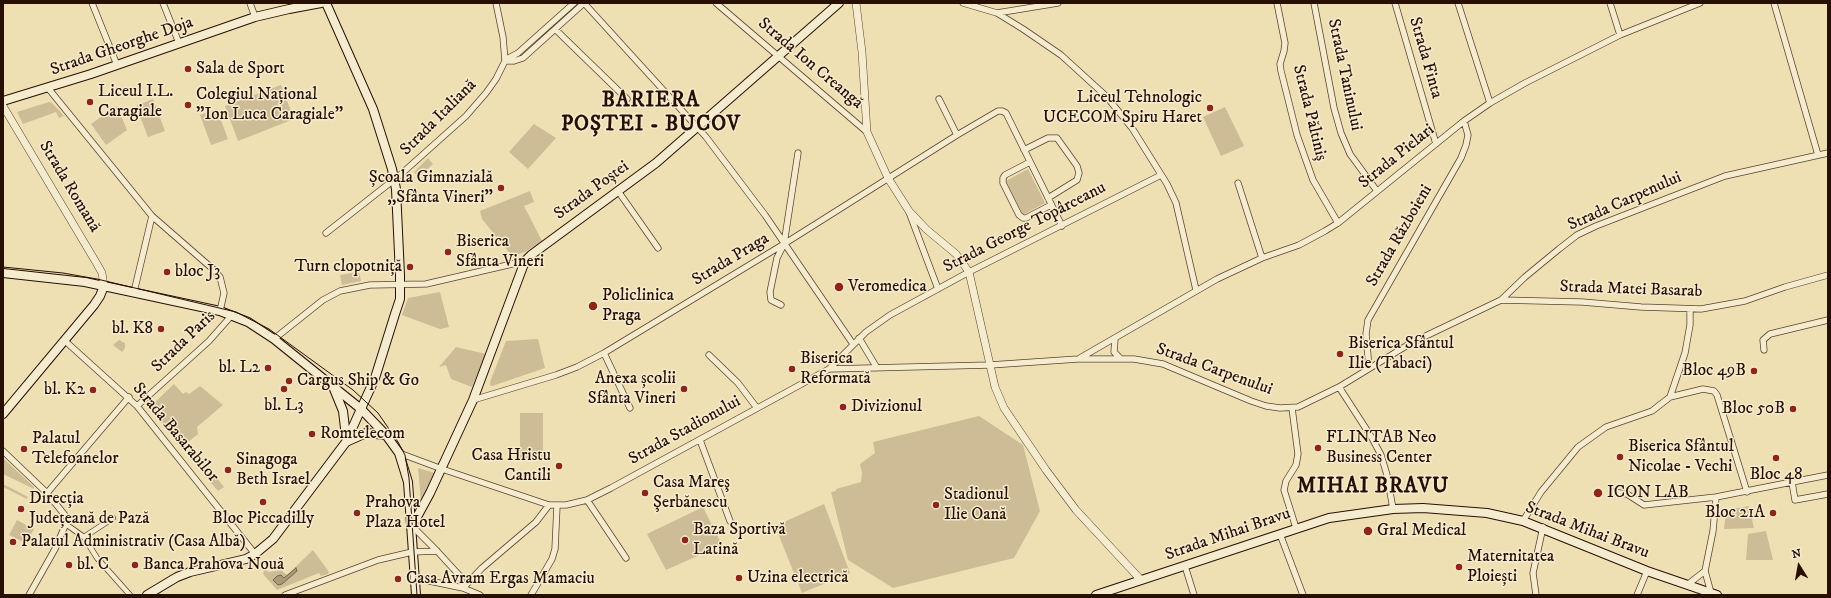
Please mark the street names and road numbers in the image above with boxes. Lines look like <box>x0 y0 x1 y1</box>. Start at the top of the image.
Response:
street label: Strada Gheorghe Doja <box>48 13 196 81</box>
street label: Strada Ion Creangă <box>753 14 867 114</box>
street label: Strada Finta <box>1404 15 1446 101</box>
street label: Strada Taninului <box>1322 17 1366 133</box>
street label: Strada Păltiniș <box>1287 63 1331 163</box>
street label: Strada Italiană <box>397 76 481 160</box>
street label: Strada Pielari <box>1355 120 1439 194</box>
street label: Strada Romană <box>34 138 104 236</box>
street label: Strada Poștei <box>551 157 633 225</box>
street label: Strada Carpenului <box>1565 168 1685 236</box>
street label: Strada George Topârceanu <box>940 178 1110 278</box>
street label: Strada Războieni <box>1363 182 1437 290</box>
street label: Strada Praga <box>689 229 773 291</box>
street label: Strada Matei Basarab <box>1559 277 1703 303</box>
street label: Strada Paris <box>148 307 220 377</box>
street label: Strada Carpenului <box>1153 339 1275 401</box>
street label: Strada Basarabilor <box>127 379 223 487</box>
street label: Strada Stadionului <box>626 392 744 470</box>
street label: Strada Mihai Bravu <box>1522 498 1652 564</box>
street label: Strada Mihai Bravu <box>1163 504 1293 566</box>

